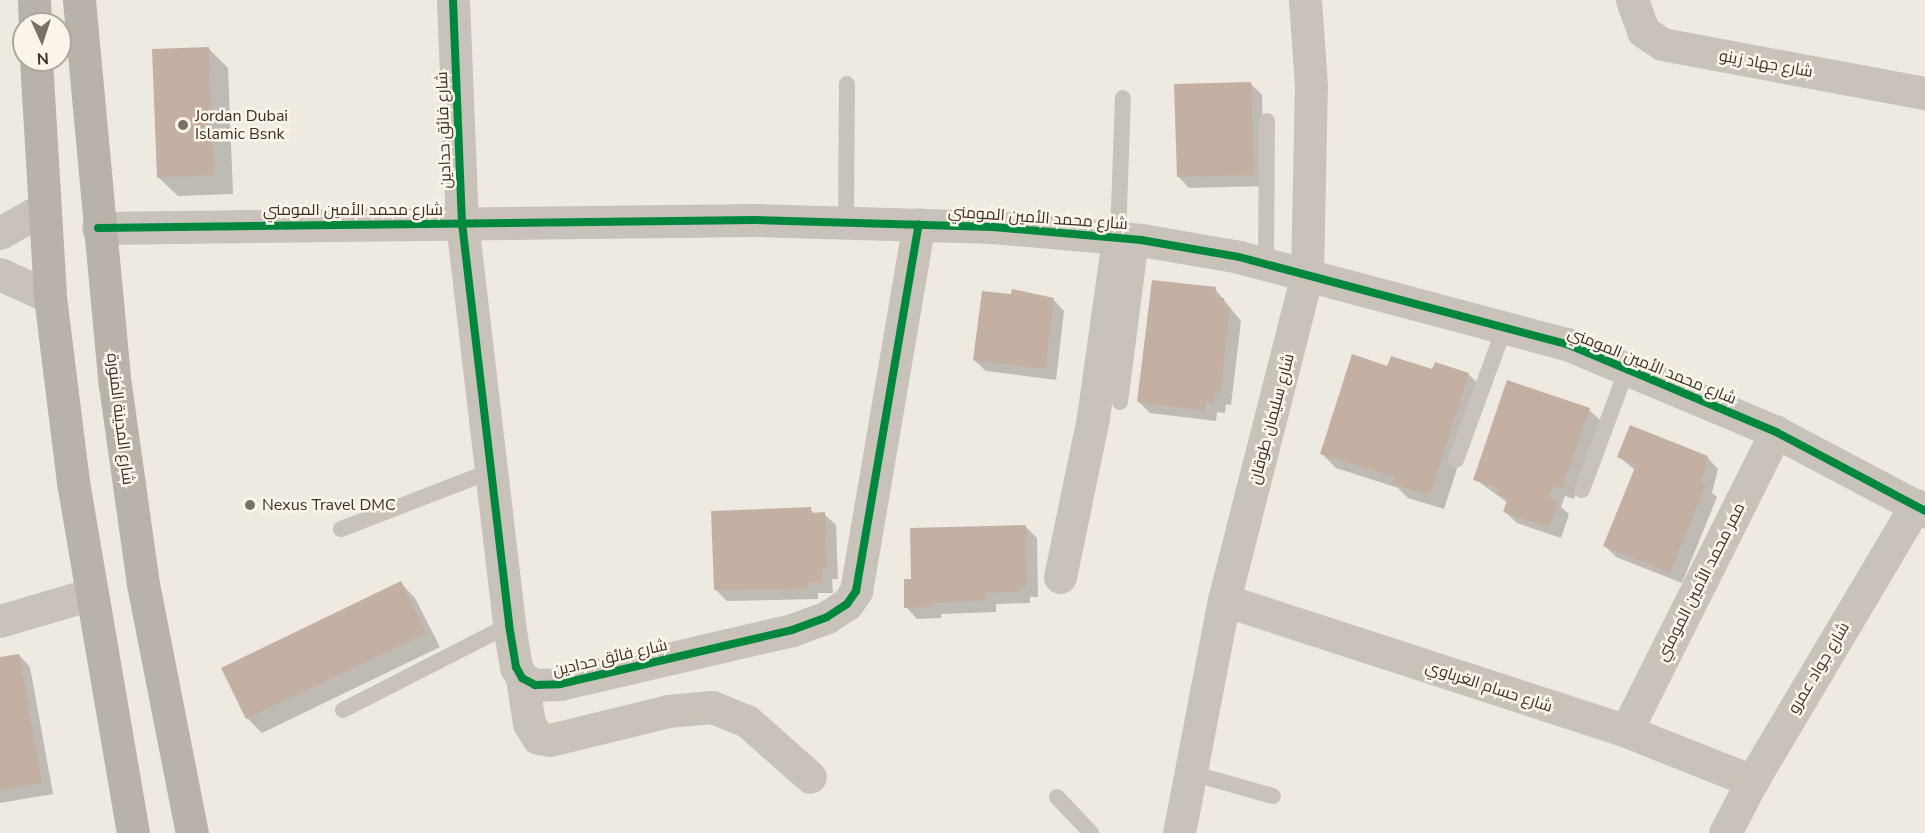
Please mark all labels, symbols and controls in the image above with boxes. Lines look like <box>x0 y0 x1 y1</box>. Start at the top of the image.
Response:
north arrow <box>12 12 72 72</box>
street label: شارع جهاد زينو <box>1718 46 1814 82</box>
text: N <box>36 47 49 69</box>
street label: شارع فائق حدادين <box>432 71 456 189</box>
place label: Jordan Dubai Islamic Bsnk <box>195 106 288 144</box>
marker: Jordan Dubai Islamic Bsnk <box>176 118 190 132</box>
street label: شارع محمد الأمين المومني <box>263 200 443 220</box>
street label: شارع محمد الأمين المومني <box>947 202 1129 234</box>
street label: شارع محمد الأمين المومني <box>1565 323 1739 409</box>
street label: شارع المدينة المنورة <box>102 352 138 486</box>
street label: شارع سليمان طوقان <box>1245 352 1299 486</box>
place label: Nexus Travel DMC <box>262 495 396 515</box>
marker: Nexus Travel DMC <box>243 498 257 512</box>
street label: ممر محمد الأمين المومني <box>1653 500 1749 664</box>
street label: شارع جواد عمرو <box>1784 619 1854 717</box>
street label: شارع فائق حدادين <box>551 635 669 681</box>
street label: شارع حسام الغرباوي <box>1423 657 1555 717</box>

